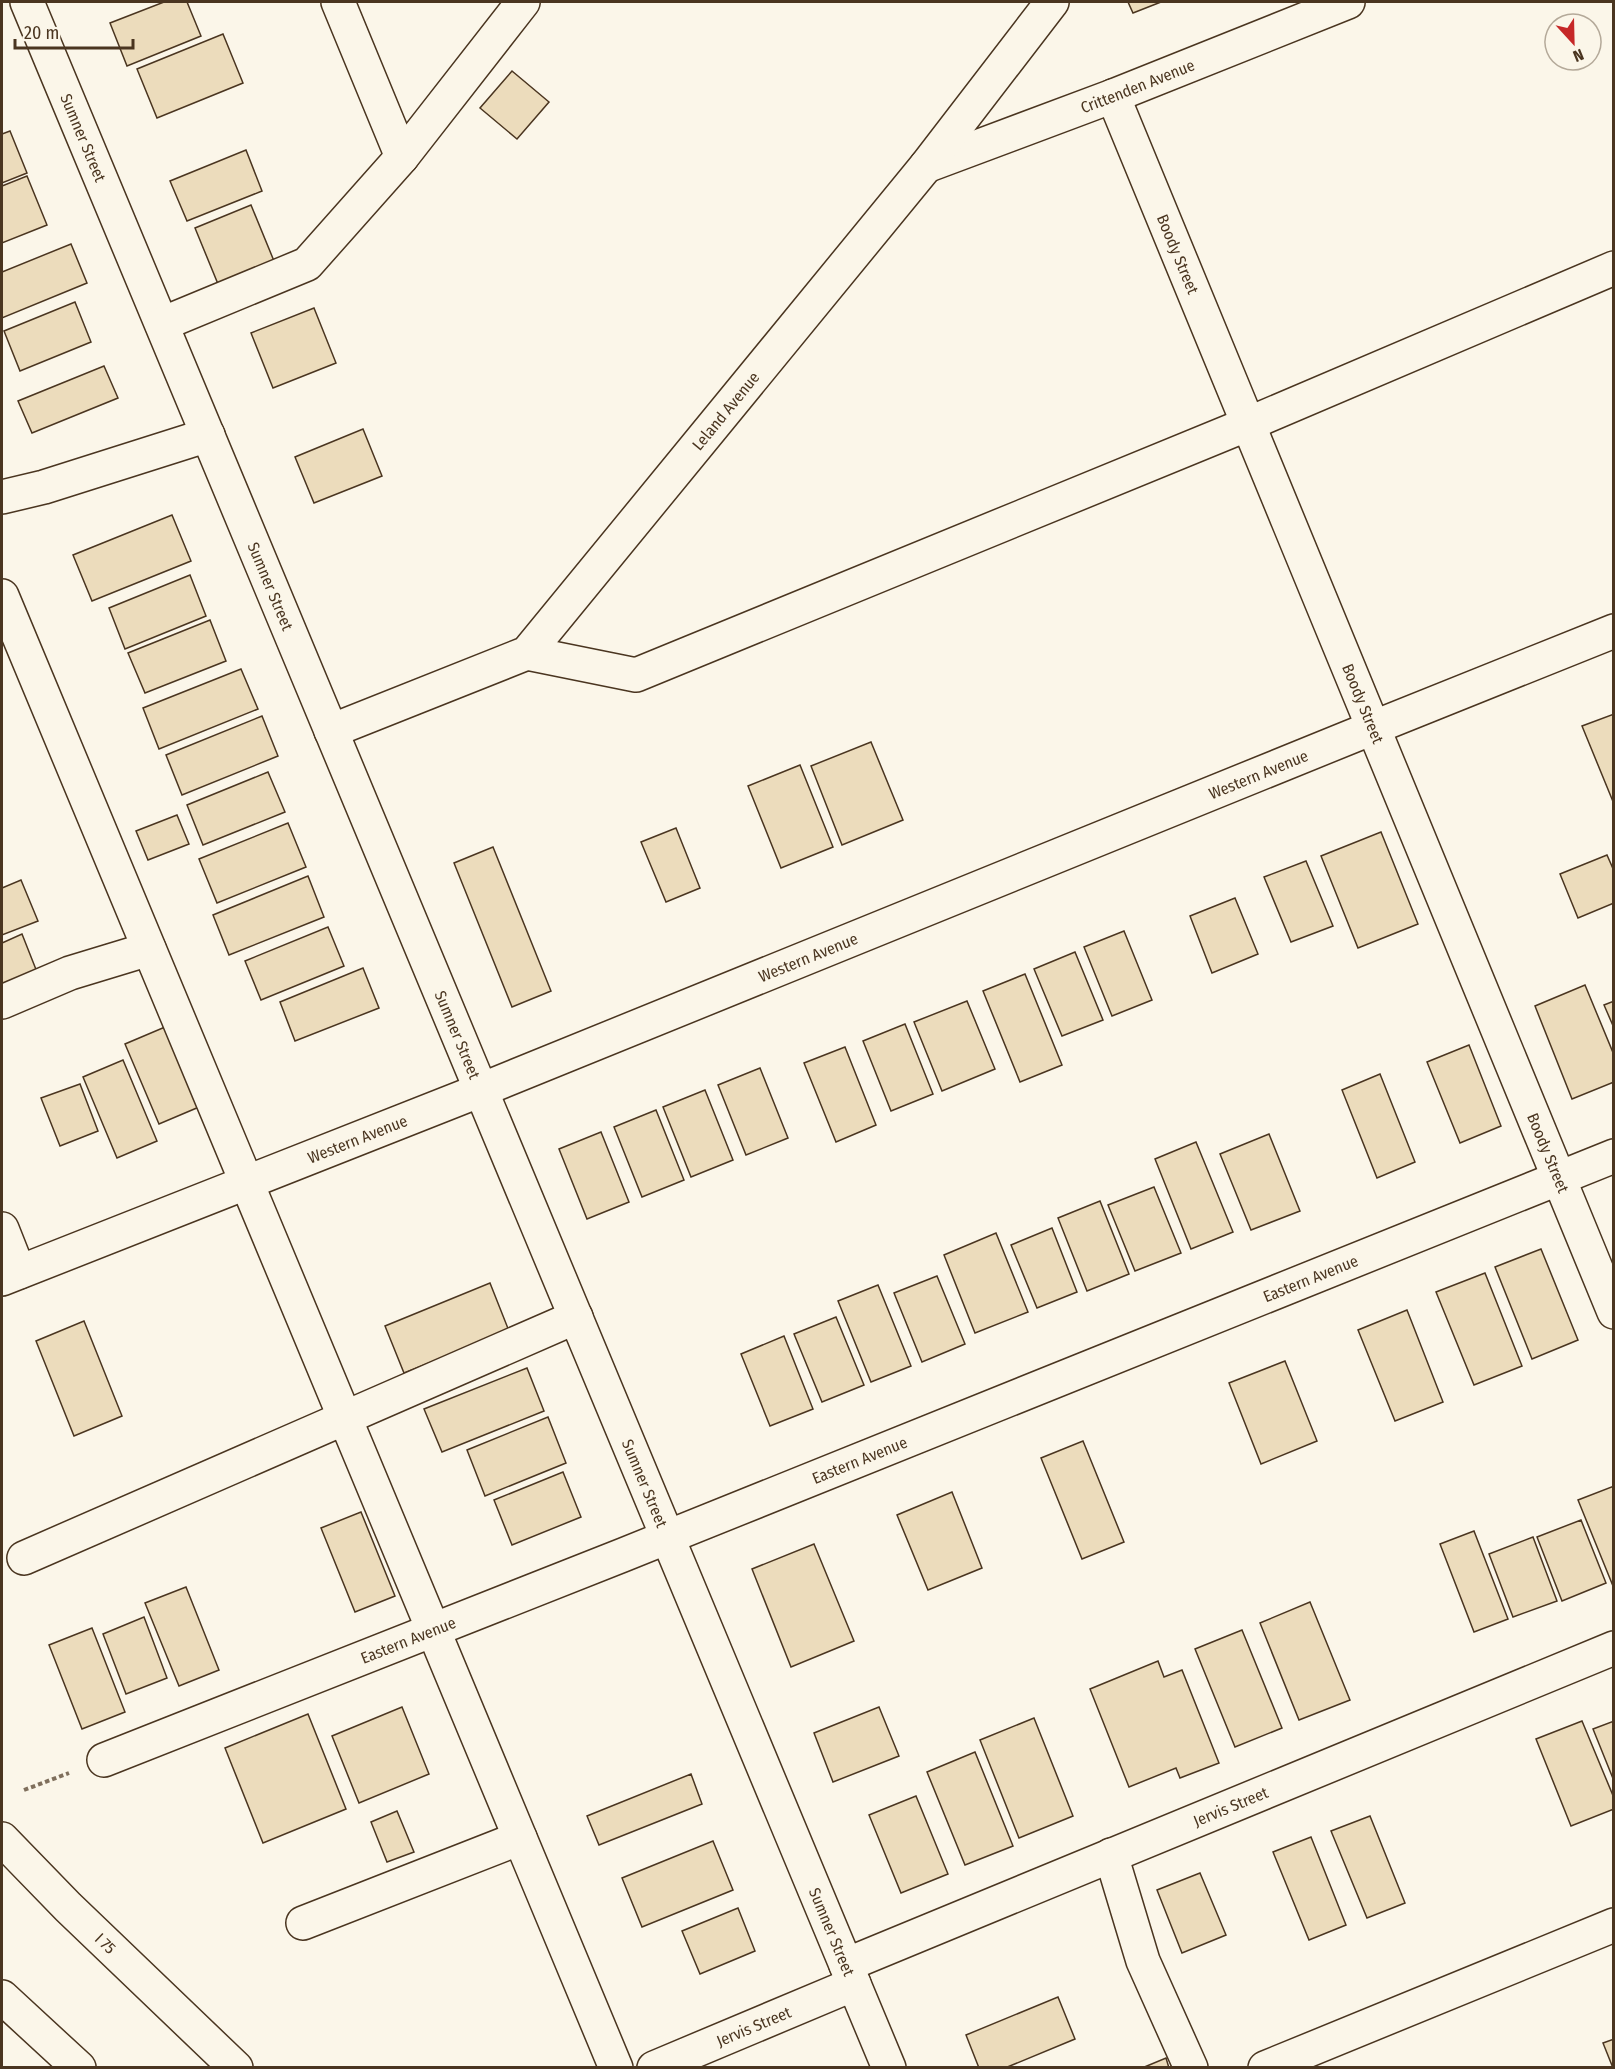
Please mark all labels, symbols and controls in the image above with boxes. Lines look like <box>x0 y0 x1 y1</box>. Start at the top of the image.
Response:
scale bar <box>15 12 134 50</box>
north arrow <box>1543 12 1603 72</box>
text: 20 m <box>24 22 59 44</box>
text: N <box>1570 45 1586 66</box>
street label: Crittenden Avenue <box>1078 55 1197 117</box>
street label: Sumner Street <box>56 91 110 185</box>
street label: Boody Street <box>1153 212 1203 298</box>
street label: Leland Avenue <box>688 368 763 454</box>
street label: Sumner Street <box>243 539 297 634</box>
street label: Boody Street <box>1338 661 1388 747</box>
street label: Western Avenue <box>1206 746 1311 803</box>
street label: Western Avenue <box>756 929 861 986</box>
street label: Sumner Street <box>431 988 485 1083</box>
street label: Boody Street <box>1523 1110 1573 1196</box>
street label: Western Avenue <box>305 1111 410 1167</box>
street label: Eastern Avenue <box>1260 1251 1361 1306</box>
street label: Eastern Avenue <box>809 1433 910 1488</box>
street label: Sumner Street <box>618 1437 672 1531</box>
street label: Eastern Avenue <box>358 1613 459 1668</box>
street label: Jervis Street <box>1191 1783 1272 1831</box>
street label: Sumner Street <box>805 1885 859 1980</box>
street label: I 75 <box>91 1929 120 1958</box>
street label: Jervis Street <box>714 2002 795 2051</box>

